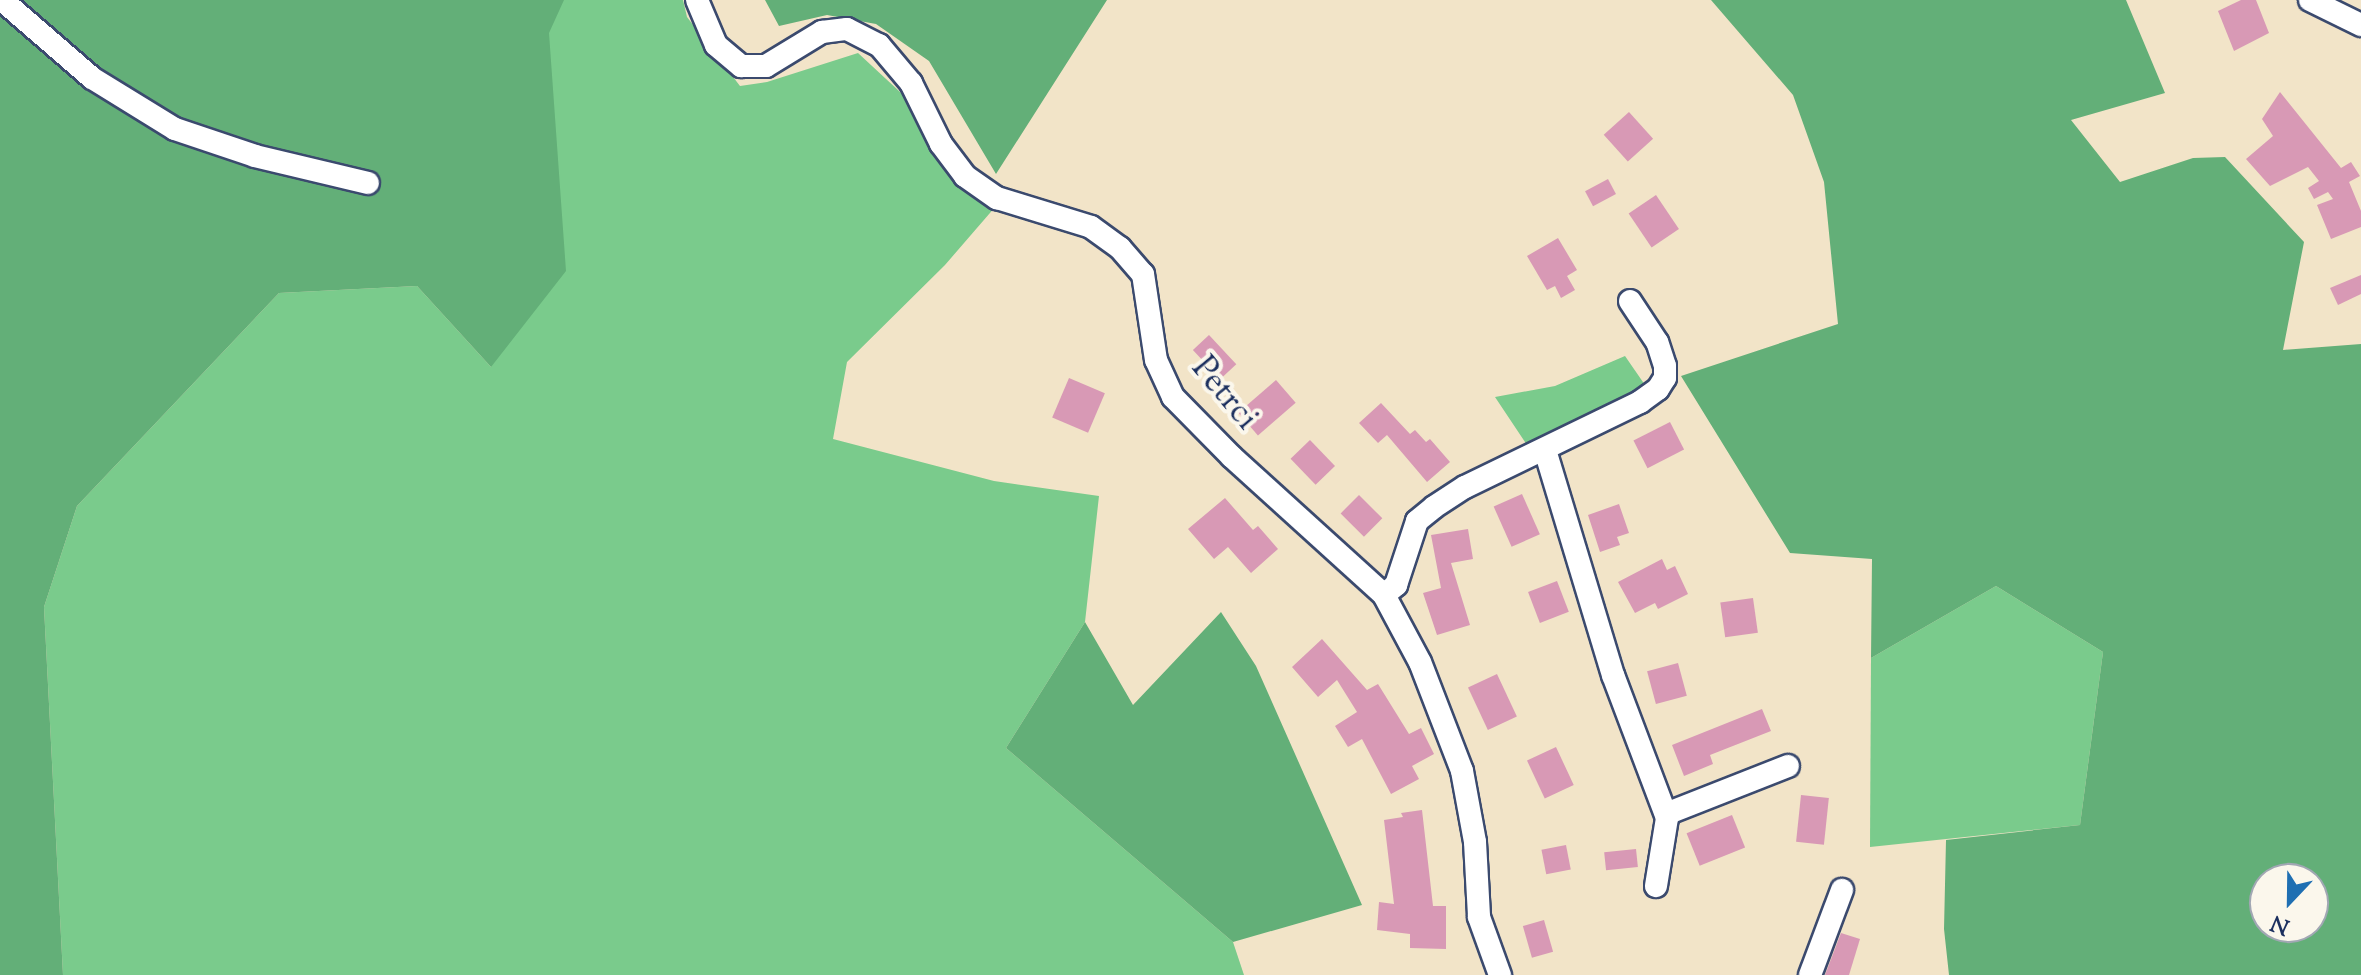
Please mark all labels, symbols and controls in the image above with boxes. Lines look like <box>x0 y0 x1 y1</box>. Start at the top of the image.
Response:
street label: Petrci <box>1182 349 1266 439</box>
north arrow <box>2249 863 2329 943</box>
text: N <box>2267 905 2295 942</box>

